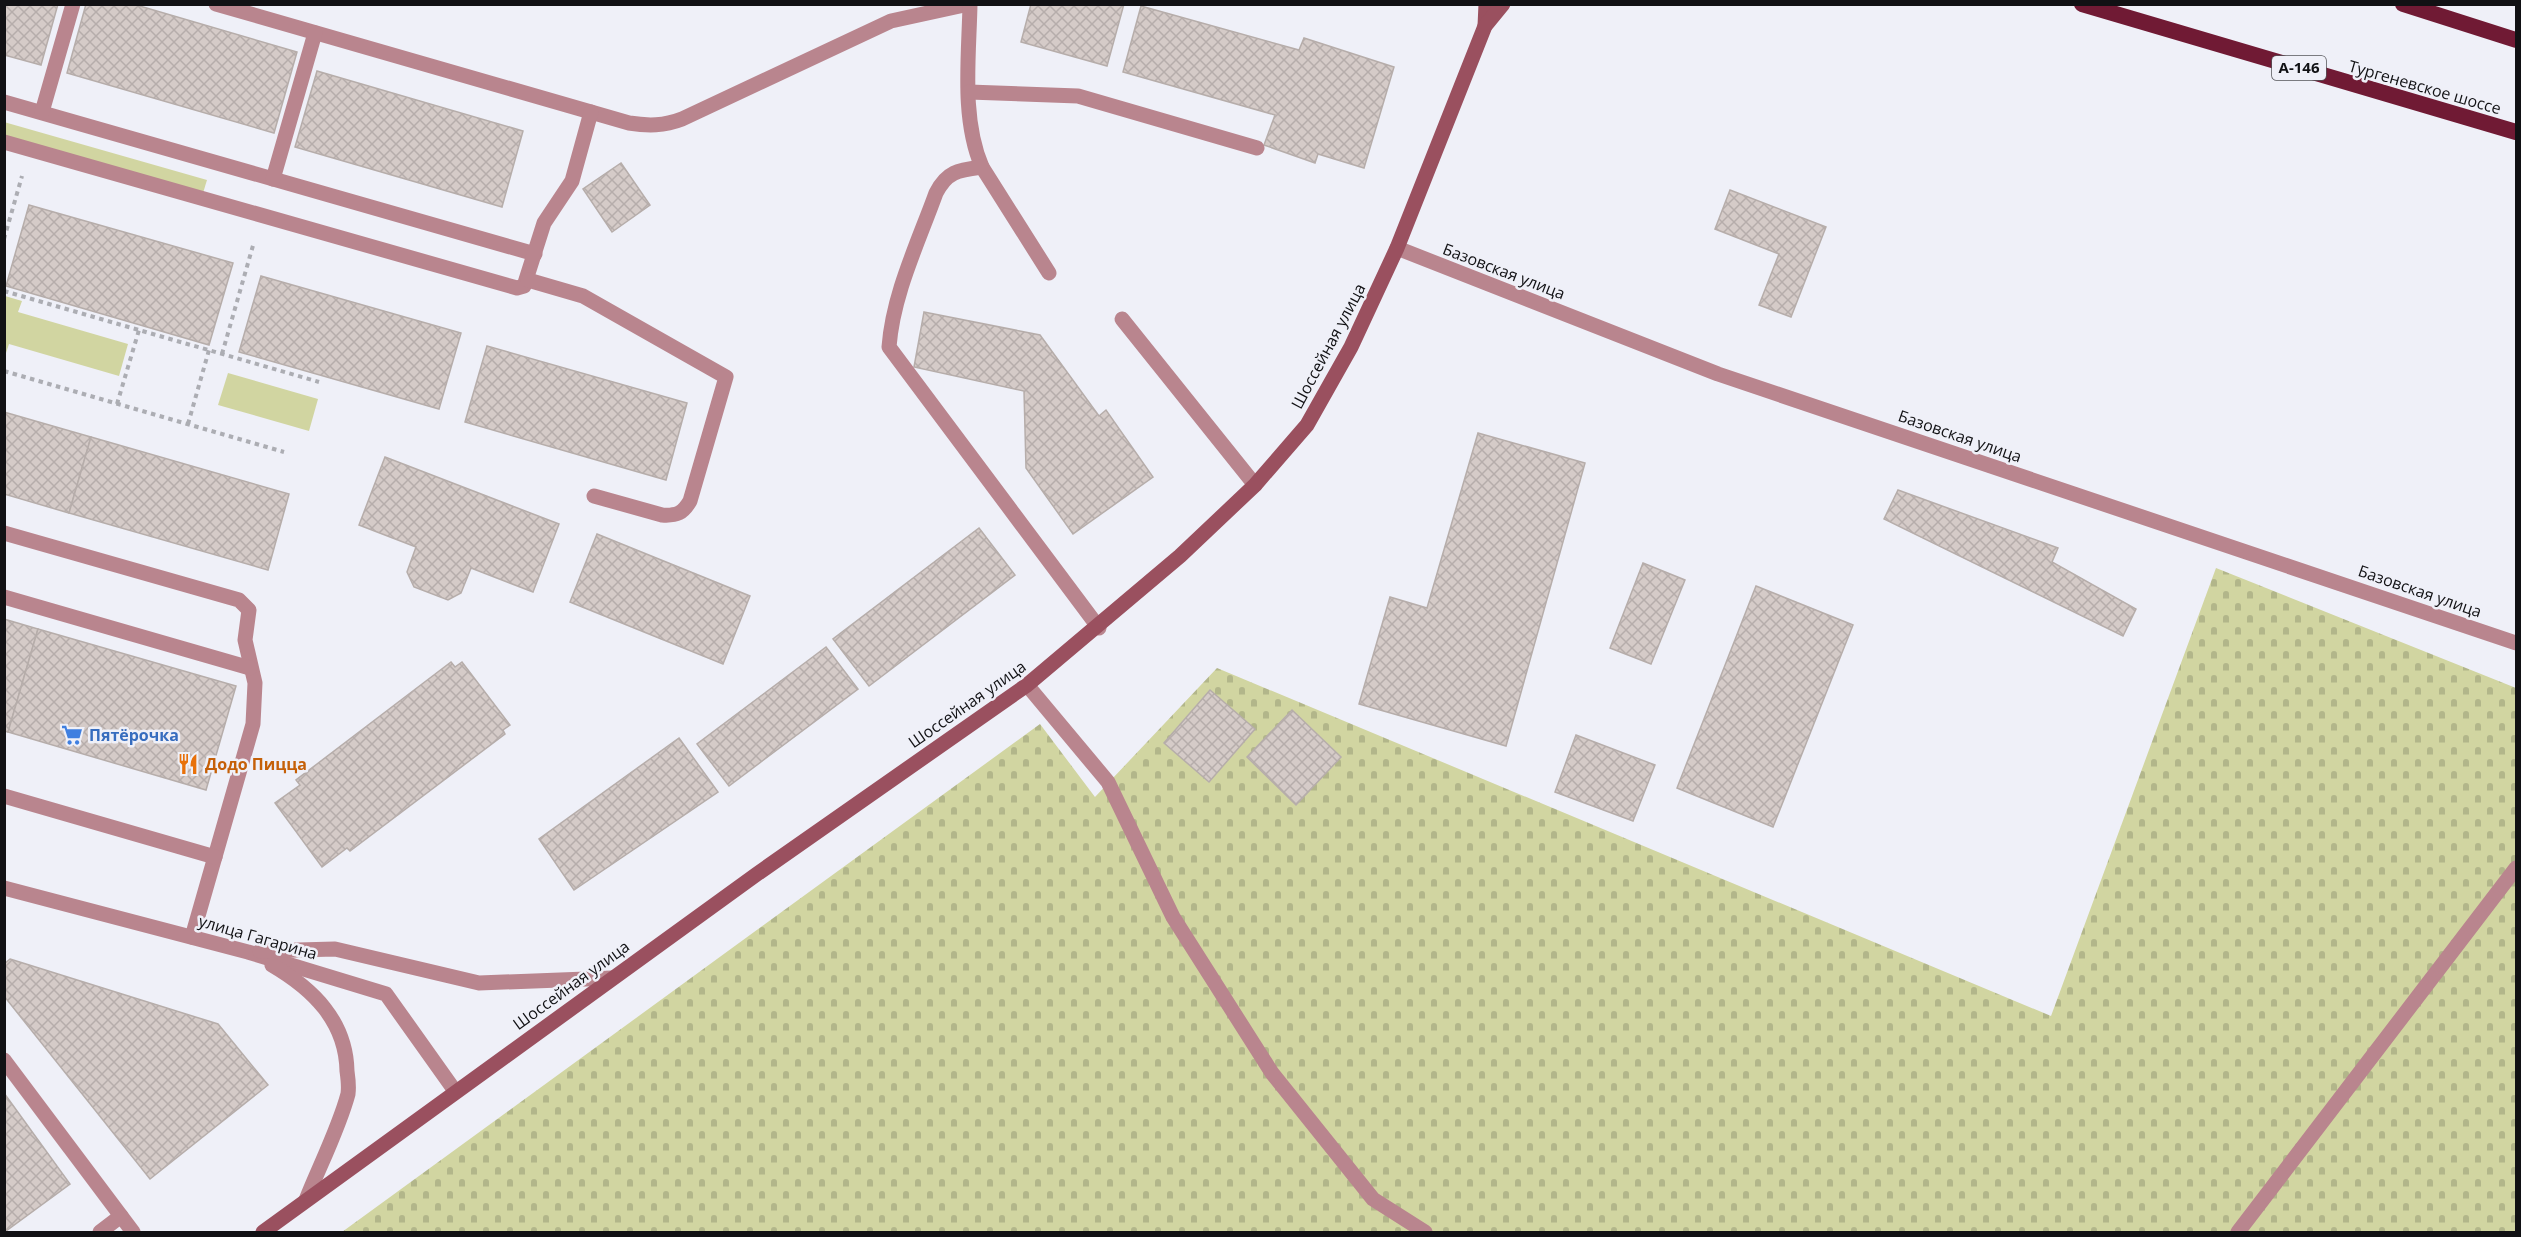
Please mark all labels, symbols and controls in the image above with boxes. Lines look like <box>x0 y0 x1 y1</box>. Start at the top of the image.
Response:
street label: Тургеневское шоссе <box>2346 55 2504 119</box>
road number: А-146 <box>2272 56 2326 80</box>
street label: Базовская улица <box>1440 238 1568 304</box>
street label: Шоссейная улица <box>1286 280 1370 412</box>
street label: Базовская улица <box>1895 405 2025 467</box>
street label: Базовская улица <box>2355 560 2485 622</box>
street label: Шоссейная улица <box>904 655 1030 753</box>
supermarket icon: Пятёрочка <box>60 723 84 747</box>
place label: Пятёрочка <box>89 724 179 746</box>
restaurant icon: Додо Пицца <box>176 752 200 776</box>
place label: Додо Пицца <box>205 753 307 775</box>
street label: улица Гагарина <box>196 910 320 964</box>
street label: Шоссейная улица <box>508 935 634 1035</box>

